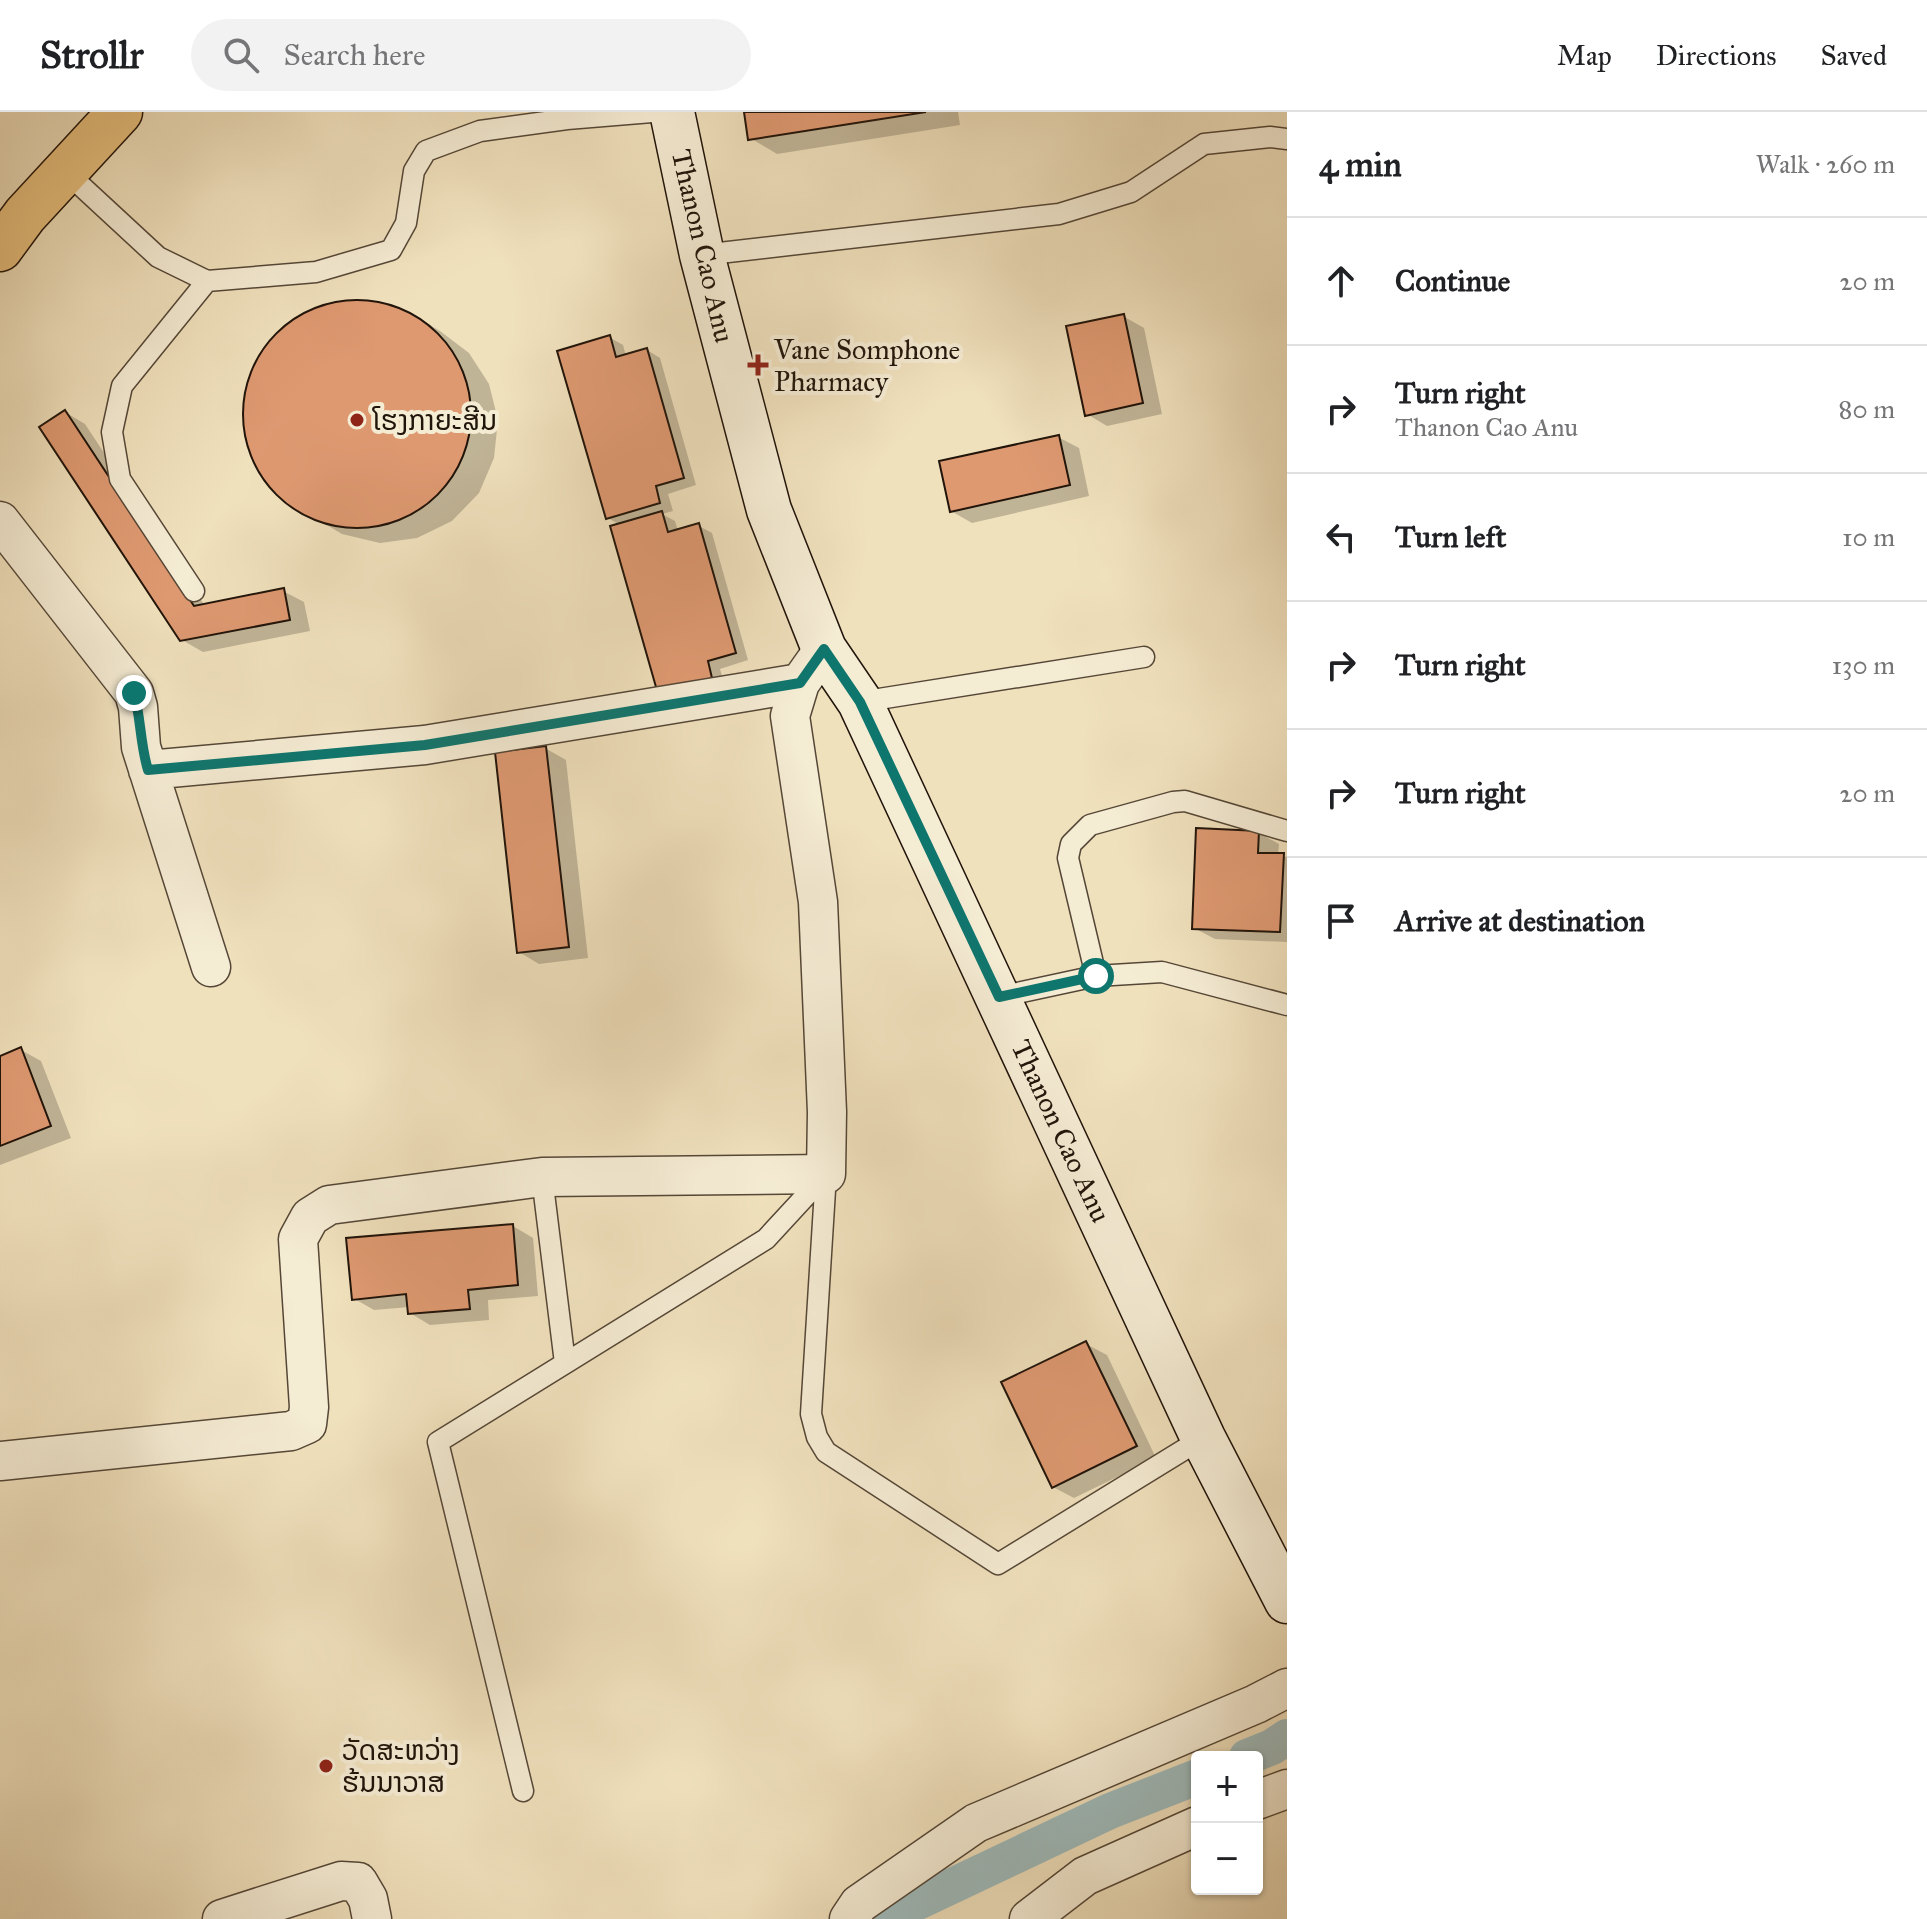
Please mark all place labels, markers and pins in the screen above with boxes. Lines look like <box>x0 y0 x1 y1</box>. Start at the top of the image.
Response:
place label: Vane Somphone Pharmacy <box>773 332 960 399</box>
marker: Vane Somphone Pharmacy <box>749 356 767 374</box>
place label: ໂຮງກາຍະສີນ <box>372 403 497 438</box>
marker: ໂຮງກາຍະສີນ <box>348 411 366 429</box>
place label: ວັດສະຫວ່າງ ຮ້ນນາວາສ <box>342 1733 460 1800</box>
marker: ວັດສະຫວ່າງ ຮ້ນນາວາສ <box>317 1757 335 1775</box>

